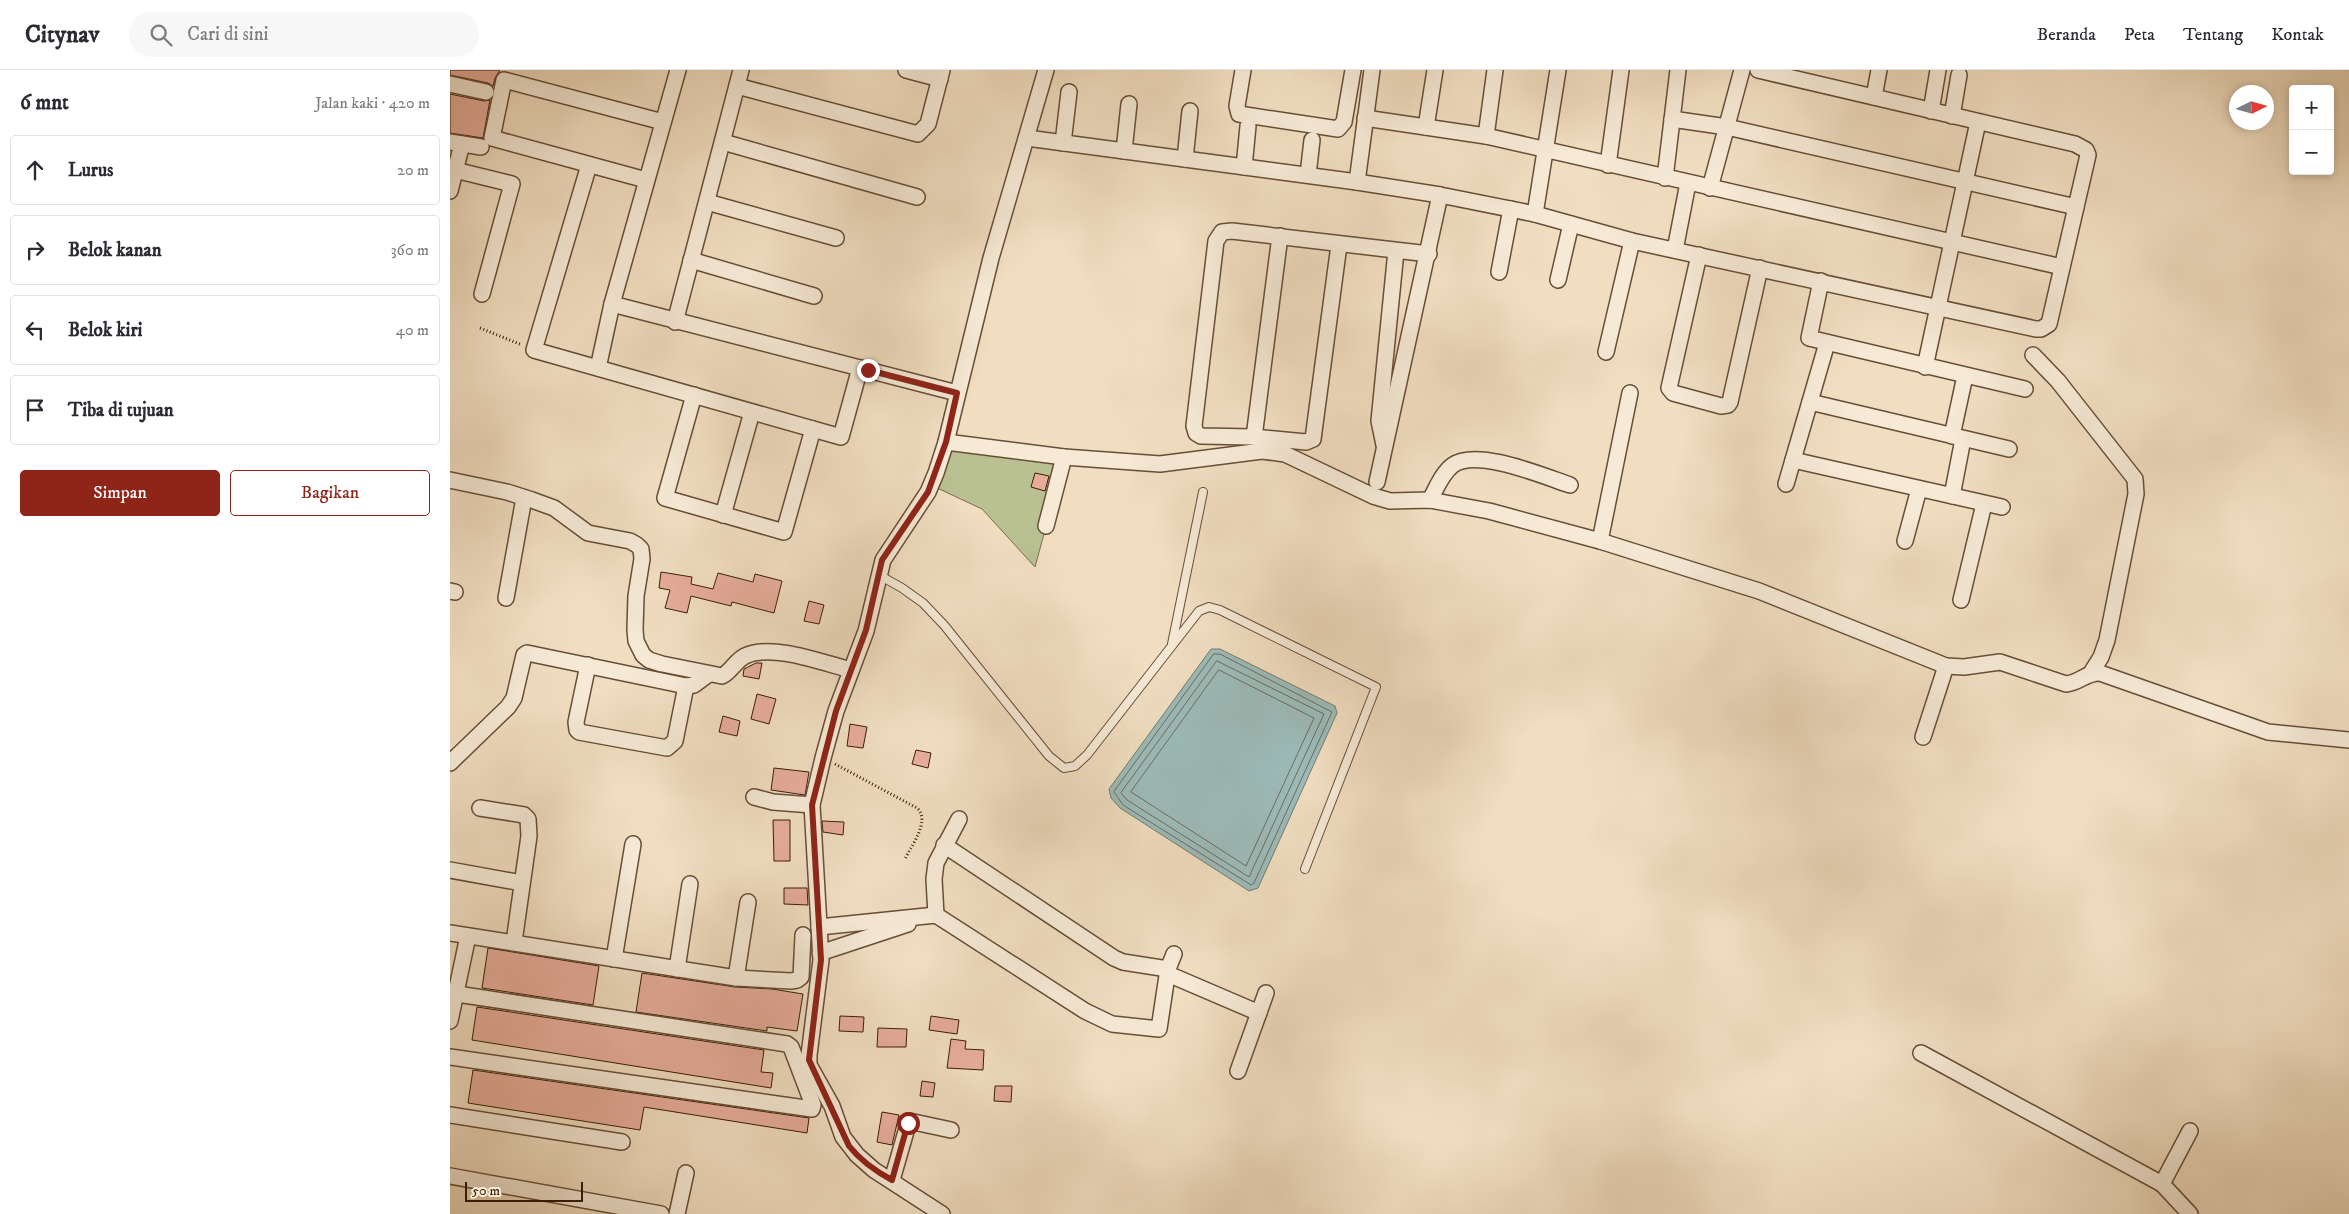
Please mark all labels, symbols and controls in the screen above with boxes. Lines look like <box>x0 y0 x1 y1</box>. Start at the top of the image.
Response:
search box <box>129 12 479 57</box>
text: Citynav <box>25 20 99 50</box>
icon: search <box>147 21 175 49</box>
text: Cari di sini <box>187 23 269 46</box>
text: Beranda <box>2037 24 2096 46</box>
text: Peta <box>2124 24 2155 46</box>
text: Tentang <box>2183 24 2243 46</box>
text: Kontak <box>2271 24 2324 46</box>
north arrow <box>2229 85 2274 130</box>
map controls <box>2289 85 2334 175</box>
button: + <box>2289 85 2334 130</box>
text: 6 mnt <box>20 90 69 116</box>
text: Jalan kaki · 420 m <box>315 93 430 113</box>
button: − <box>2289 130 2334 175</box>
icon: ahead <box>21 156 49 184</box>
text: Lurus <box>68 159 113 182</box>
text: 20 m <box>397 160 429 180</box>
icon: right <box>21 236 49 264</box>
text: Belok kanan <box>68 239 162 262</box>
text: 360 m <box>391 240 429 260</box>
icon: left <box>21 316 49 344</box>
text: Belok kiri <box>68 319 142 342</box>
text: 40 m <box>396 320 429 340</box>
route end <box>857 359 880 382</box>
icon: arrive <box>21 396 49 424</box>
text: Tiba di tujuan <box>68 399 174 422</box>
button: Simpan <box>20 470 220 516</box>
button: Bagikan <box>230 470 430 516</box>
route start <box>897 1112 920 1135</box>
scale bar <box>465 1179 582 1202</box>
text: 50 m <box>472 1182 500 1200</box>

